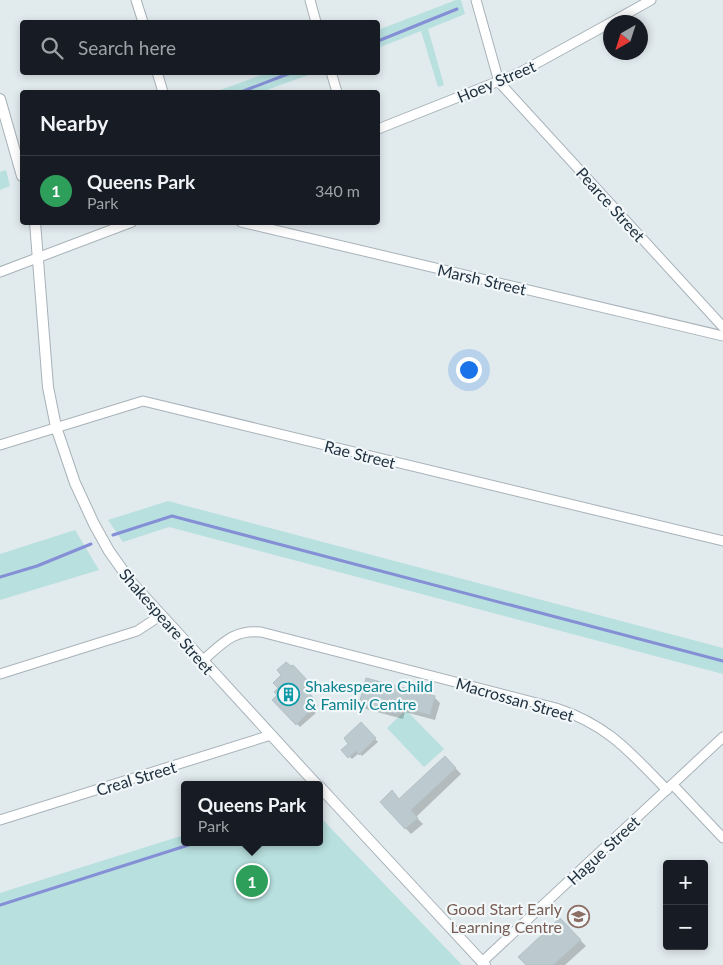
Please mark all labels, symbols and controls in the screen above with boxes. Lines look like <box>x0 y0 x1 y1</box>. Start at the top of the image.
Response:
north arrow <box>603 15 648 60</box>
search box <box>20 20 380 75</box>
icon: search <box>38 34 66 62</box>
text: Search here <box>78 36 176 59</box>
street label: Hoey Street <box>454 56 538 106</box>
text: Nearby <box>40 110 108 135</box>
street label: Pearce Street <box>573 163 649 245</box>
text: Queens Park <box>87 170 195 193</box>
text: 1 <box>51 181 61 200</box>
text: 340 m <box>315 181 360 200</box>
text: Park <box>87 193 118 212</box>
street label: Marsh Street <box>436 260 528 298</box>
your location <box>456 357 482 383</box>
street label: Rae Street <box>323 436 398 472</box>
street label: Shakespeare Street <box>116 564 218 678</box>
street label: Macrossan Street <box>454 673 576 725</box>
place label: Shakespeare Child & Family Centre <box>305 676 433 713</box>
building icon: Shakespeare Child & Family Centre <box>277 682 301 706</box>
street label: Creal Street <box>94 757 178 799</box>
popup <box>181 781 323 846</box>
text: Queens Park <box>198 793 306 816</box>
street label: Hague Street <box>563 812 643 888</box>
text: Park <box>198 816 229 835</box>
map controls <box>663 860 708 950</box>
button: + <box>663 860 708 905</box>
pin: 1 <box>236 862 268 900</box>
place label: Good Start Early Learning Centre <box>447 899 563 936</box>
school or university icon: Good Start Early Learning Centre <box>566 905 590 929</box>
button: − <box>663 905 708 950</box>

